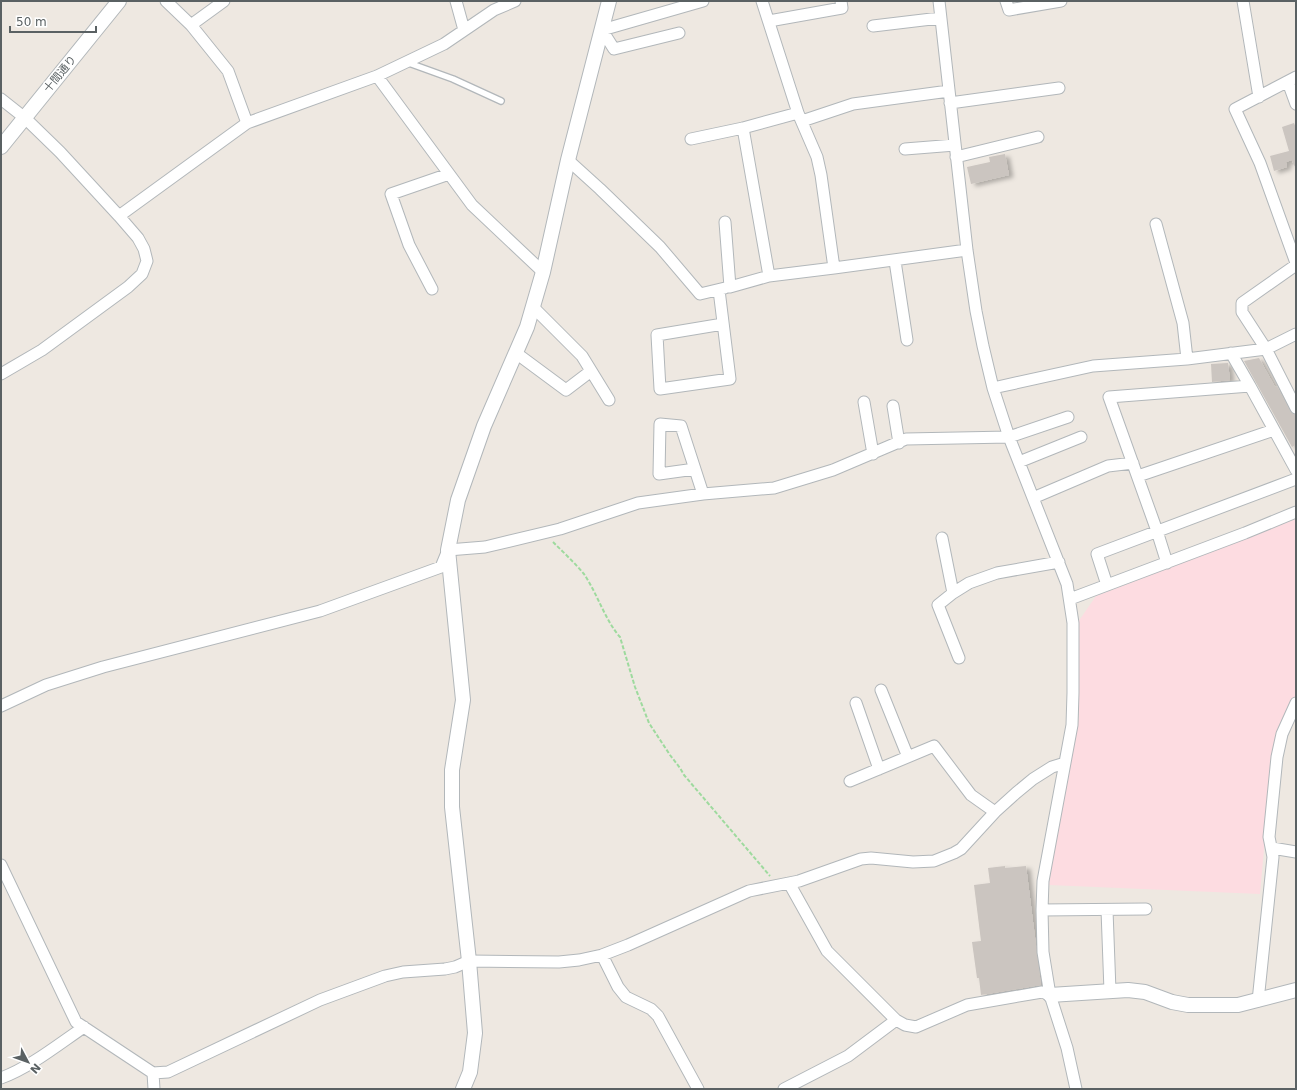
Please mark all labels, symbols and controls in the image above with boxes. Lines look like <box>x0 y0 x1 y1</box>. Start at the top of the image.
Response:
scale bar <box>10 8 96 34</box>
text: 50 m <box>16 15 47 29</box>
street label: 十間通り <box>41 53 79 95</box>
north arrow <box>8 1042 48 1082</box>
text: N <box>27 1060 43 1076</box>

